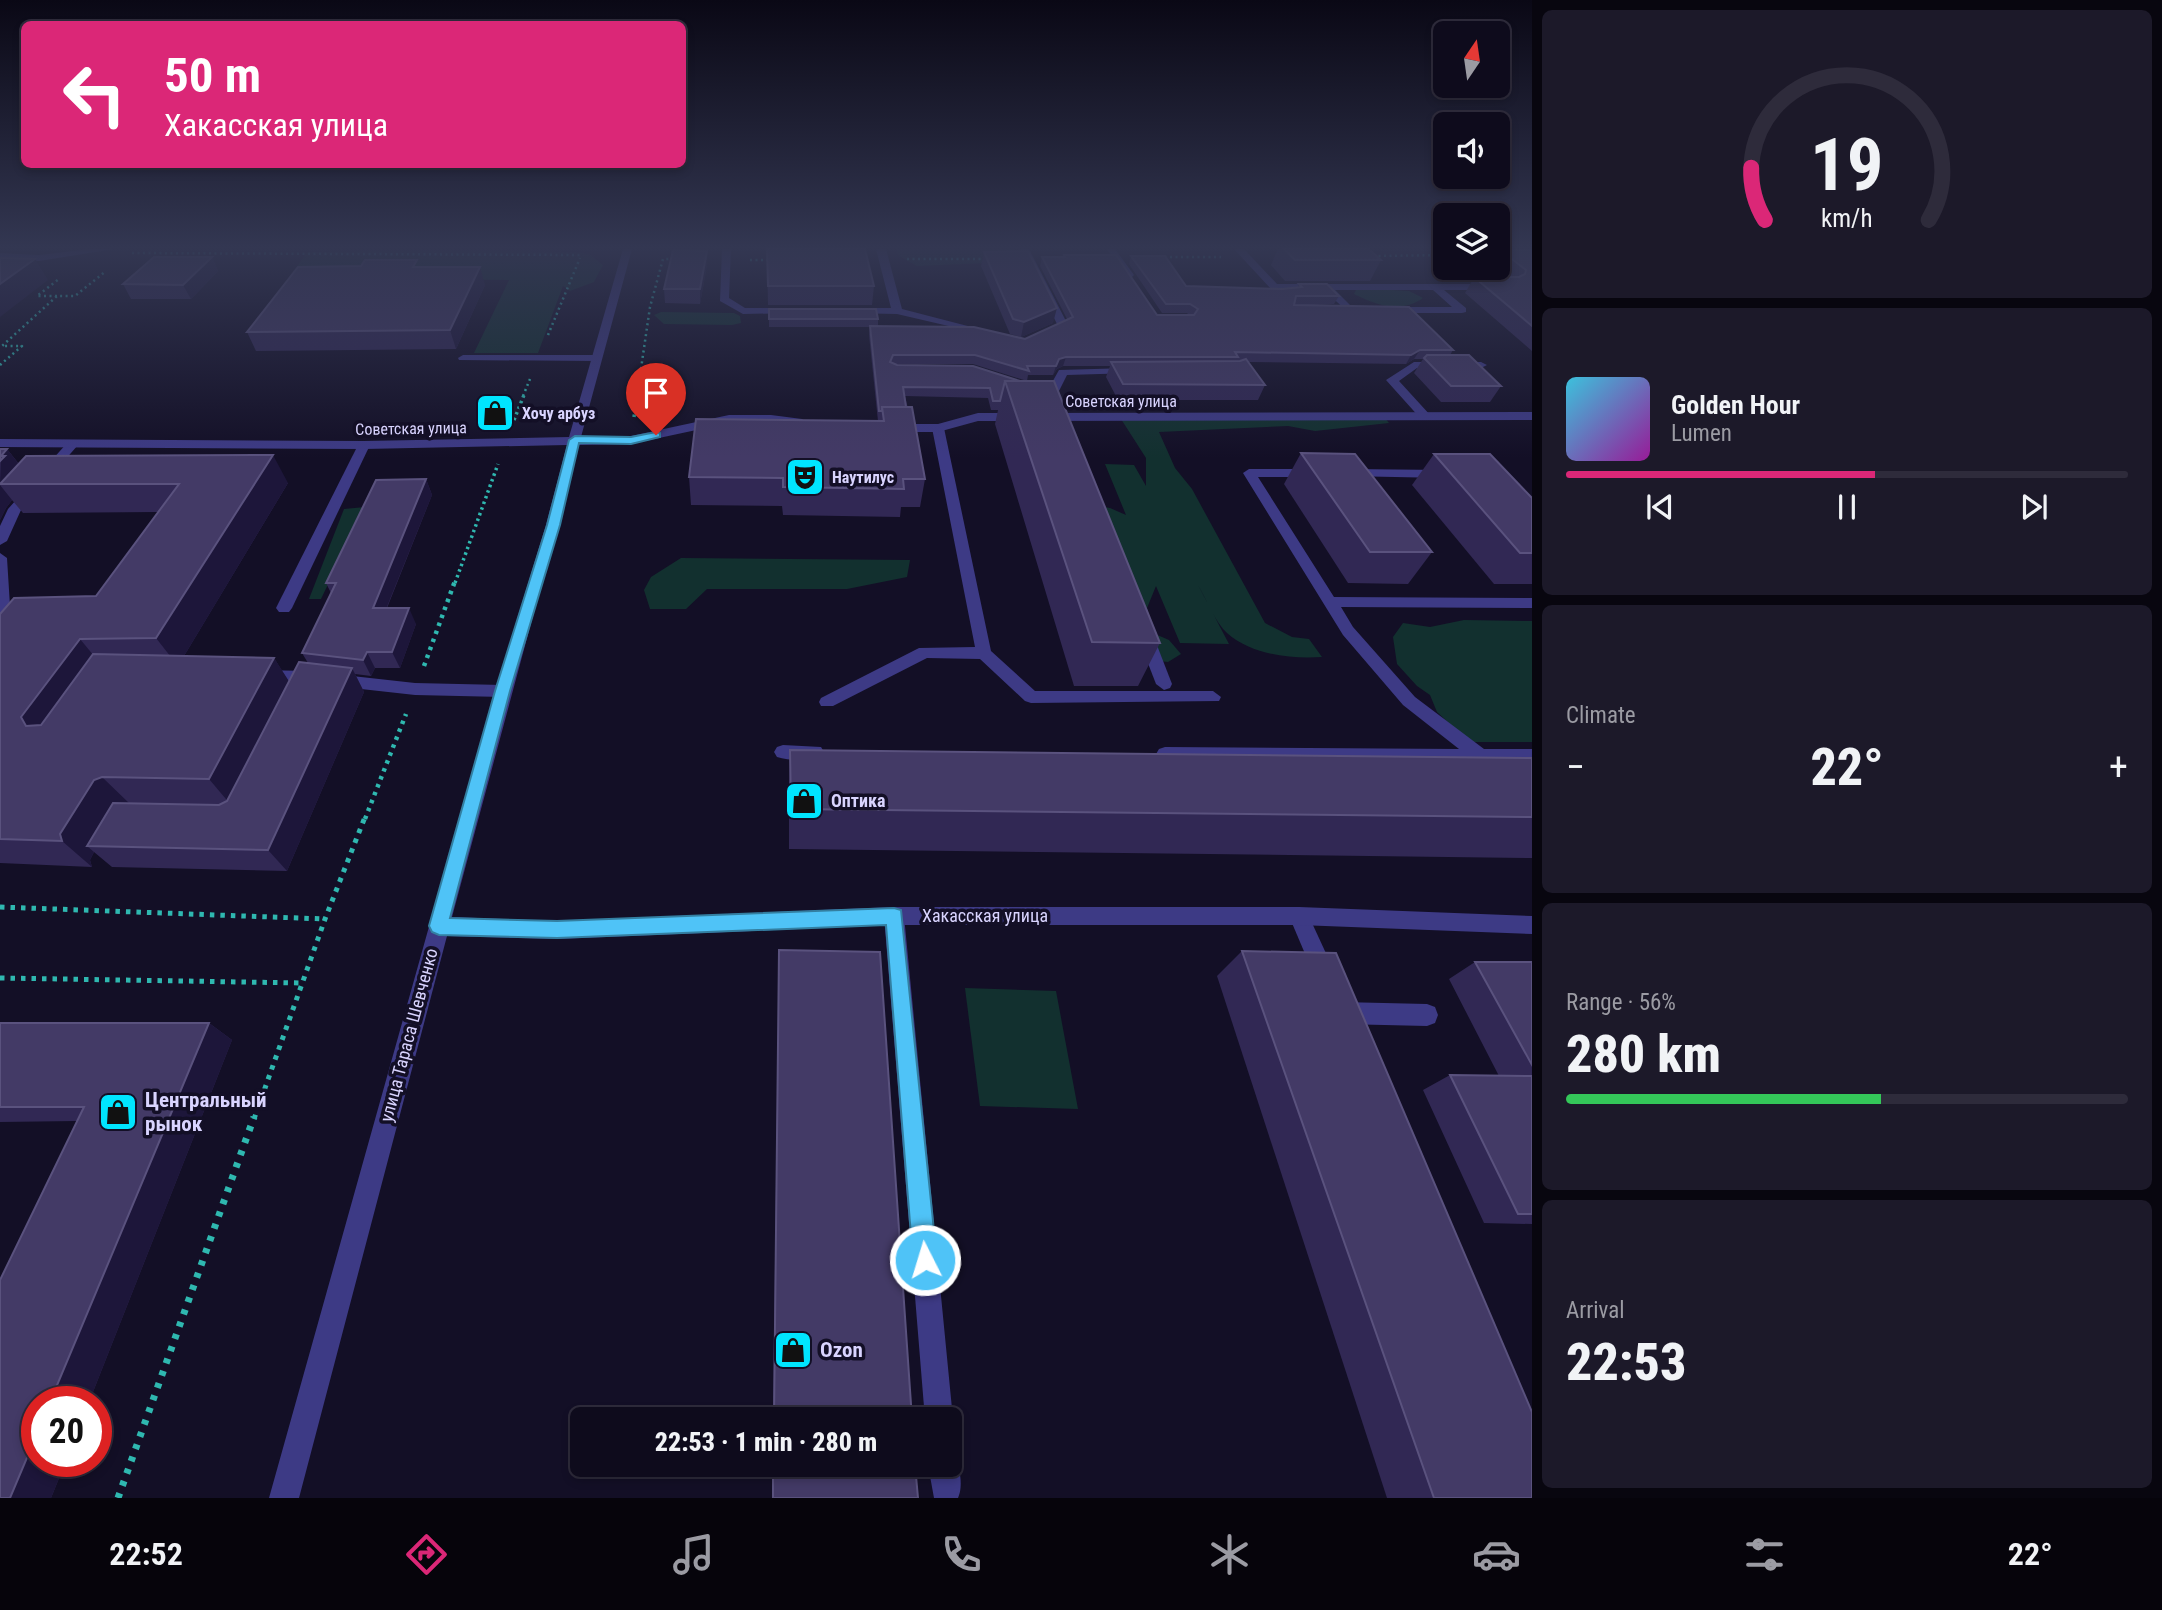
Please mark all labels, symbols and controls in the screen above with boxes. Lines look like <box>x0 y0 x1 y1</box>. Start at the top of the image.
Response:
north arrow <box>1433 21 1510 98</box>
map controls <box>1433 21 1510 280</box>
text: 50 m <box>164 47 261 104</box>
icon: left <box>49 49 140 140</box>
text: Хакасская улица <box>164 106 388 144</box>
button: sound <box>1433 112 1510 189</box>
text: 19 <box>1810 122 1884 208</box>
button: layers <box>1433 203 1510 280</box>
text: km/h <box>1821 204 1873 233</box>
pin <box>626 363 686 435</box>
icon: arrive <box>637 374 675 412</box>
text: Golden Hour <box>1671 390 1800 420</box>
shop icon: Хочу арбуз <box>474 392 516 434</box>
street label: Советская улица <box>1065 392 1177 411</box>
place label: Хочу арбуз <box>522 404 595 423</box>
street label: Советская улица <box>355 418 467 439</box>
text: Lumen <box>1671 420 1732 447</box>
theatre icon: Наутилус <box>784 456 826 498</box>
place label: Наутилус <box>832 468 894 487</box>
icon: previous <box>1641 488 1679 526</box>
icon: pause <box>1828 488 1866 526</box>
icon: next <box>2015 488 2053 526</box>
text: Climate <box>1566 702 1636 729</box>
text: 22° <box>1810 737 1884 798</box>
text: − <box>1566 745 1585 789</box>
text: + <box>2109 745 2128 789</box>
shop icon: Оптика <box>783 780 825 822</box>
place label: Оптика <box>831 790 886 811</box>
street label: Хакасская улица <box>922 905 1048 926</box>
street label: улица Тараса Шевченко <box>375 946 442 1124</box>
text: Range · 56% <box>1566 989 1676 1016</box>
text: 280 km <box>1566 1024 1721 1085</box>
place label: Центральный рынок <box>145 1088 267 1136</box>
shop icon: Центральный рынок <box>97 1091 139 1133</box>
position arrow <box>888 1223 962 1297</box>
text: Arrival <box>1566 1297 1625 1324</box>
shop icon: Ozon <box>772 1329 814 1371</box>
text: 22:53 <box>1566 1332 1686 1393</box>
place label: Ozon <box>820 1338 863 1362</box>
speed limit sign: 20 <box>21 1386 112 1477</box>
text: 22:53 · 1 min · 280 m <box>655 1427 877 1457</box>
icon: directions <box>402 1530 451 1579</box>
icon: music <box>669 1530 718 1579</box>
icon: phone <box>937 1530 986 1579</box>
icon: climate <box>1205 1530 1254 1579</box>
icon: car <box>1472 1530 1521 1579</box>
icon: filters <box>1740 1530 1789 1579</box>
text: 22:52 <box>109 1535 183 1573</box>
text: 22° <box>2008 1535 2053 1573</box>

